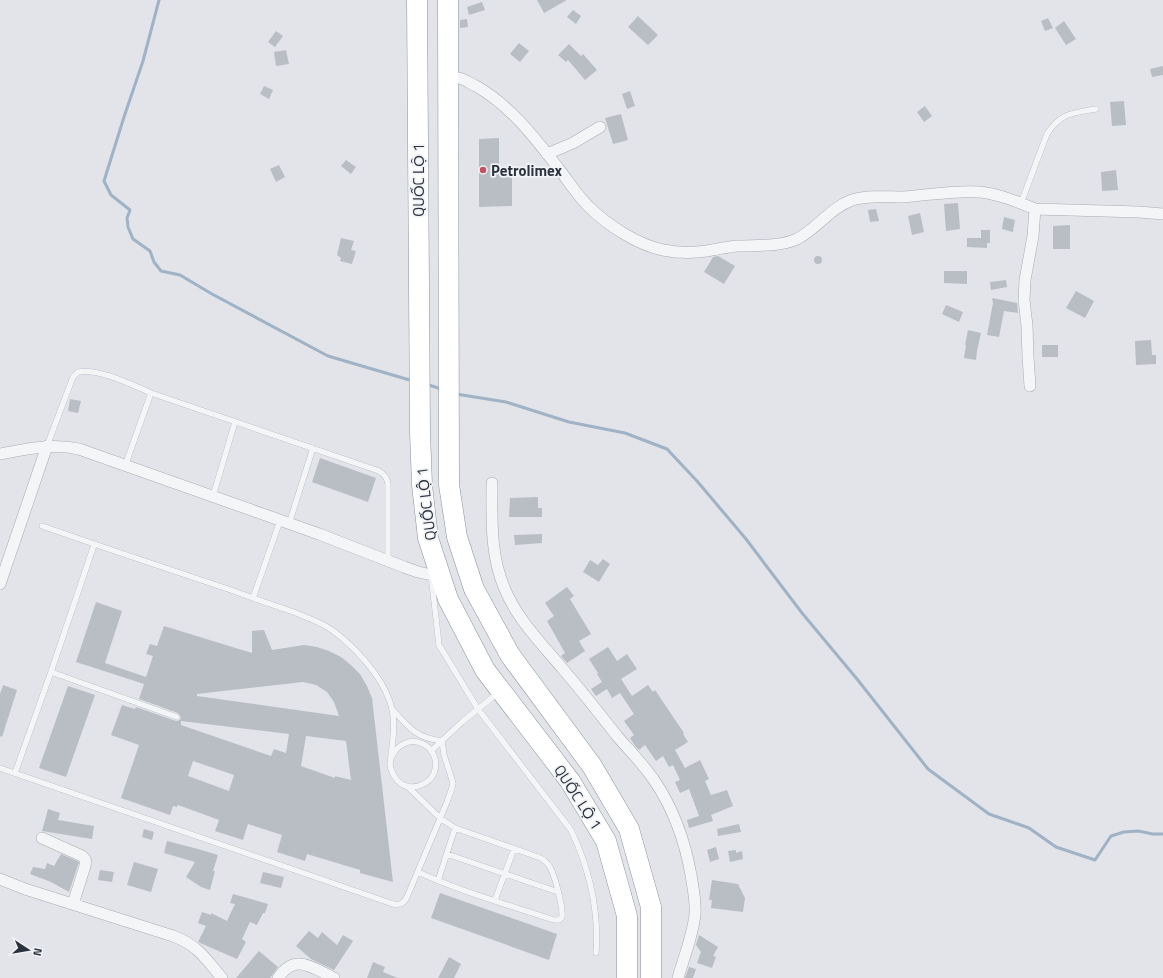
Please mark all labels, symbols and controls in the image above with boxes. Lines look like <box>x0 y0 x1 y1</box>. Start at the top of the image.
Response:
street label: QUỐC LỘ 1 <box>407 143 430 217</box>
place label: Petrolimex <box>491 159 562 182</box>
marker: Petrolimex <box>478 165 488 175</box>
street label: QUỐC LỘ 1 <box>410 466 442 542</box>
street label: QUỐC LỘ 1 <box>548 760 608 834</box>
north arrow <box>8 930 48 970</box>
text: N <box>29 947 46 957</box>

